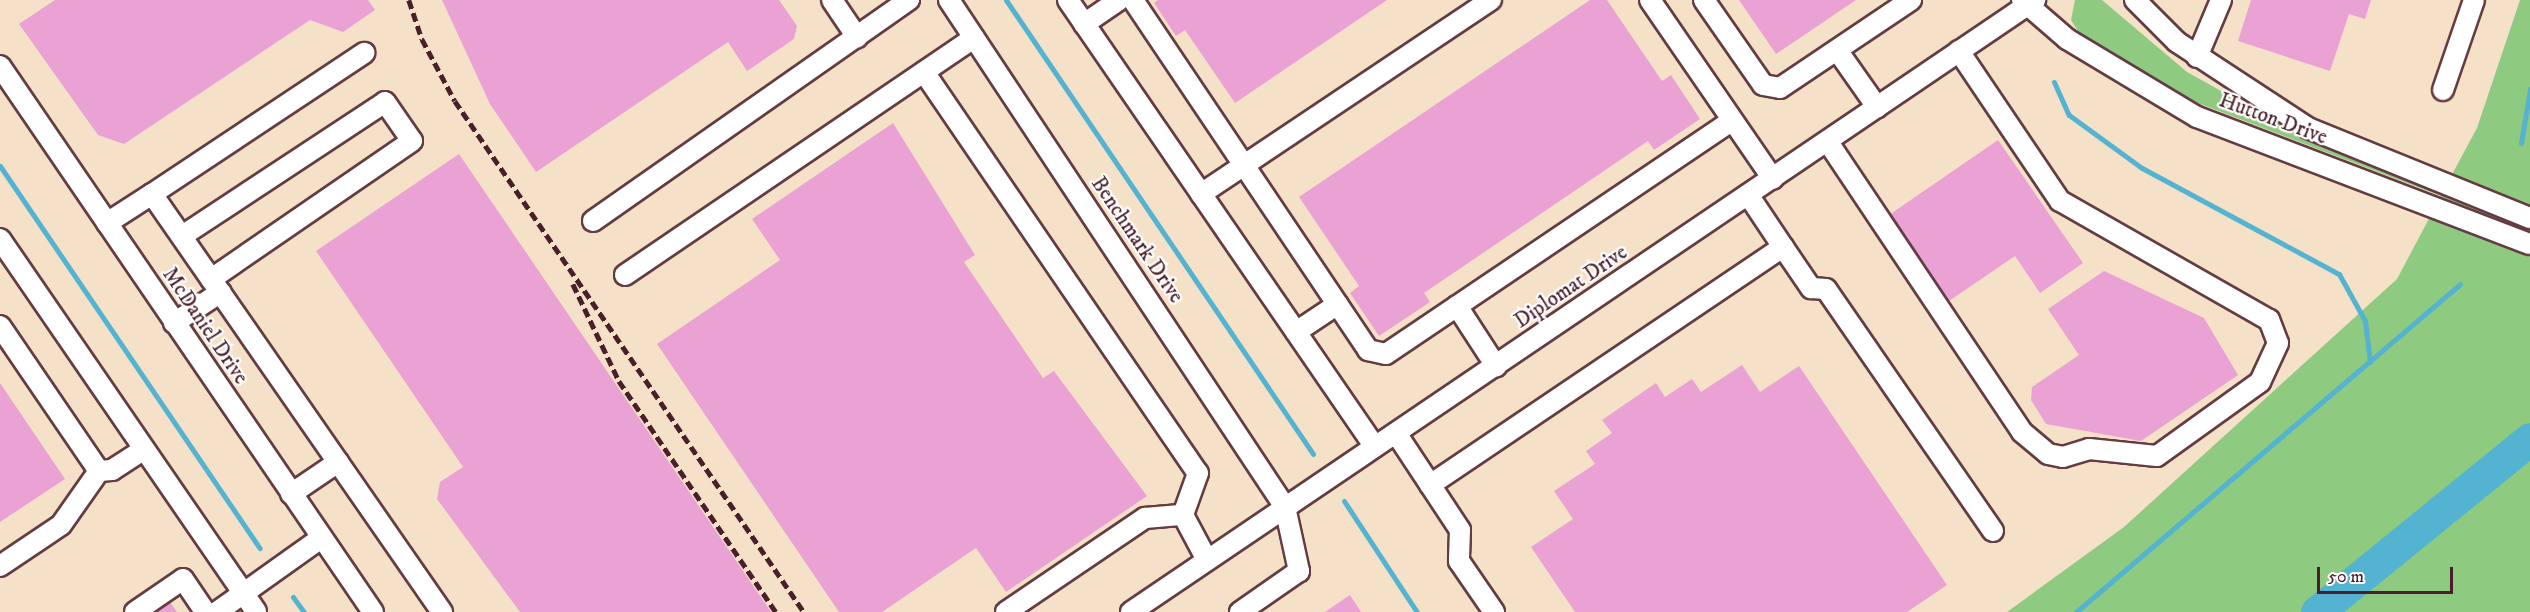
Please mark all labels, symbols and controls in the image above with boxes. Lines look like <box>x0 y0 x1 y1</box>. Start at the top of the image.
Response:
street label: Hutton Drive <box>2215 88 2331 150</box>
street label: Benchmark Drive <box>1085 172 1189 308</box>
street label: Diplomat Drive <box>1510 240 1632 334</box>
street label: McDaniel Drive <box>157 263 253 389</box>
scale bar <box>2320 555 2456 593</box>
text: 50 m <box>2328 566 2364 588</box>

